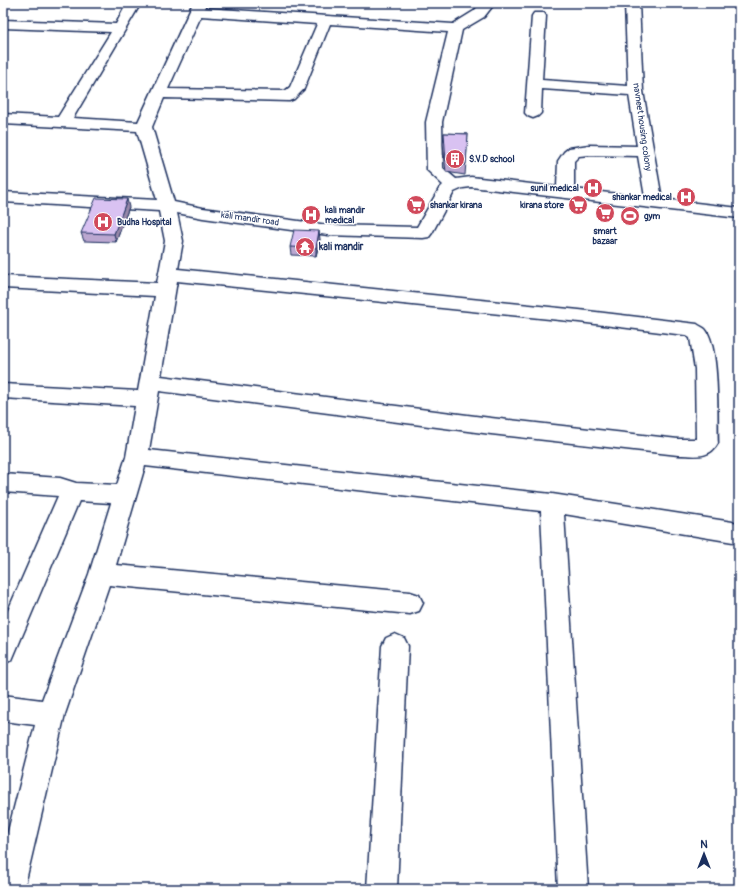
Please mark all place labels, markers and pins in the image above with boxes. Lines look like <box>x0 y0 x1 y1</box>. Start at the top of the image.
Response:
building icon: S.V.D school <box>444 148 466 170</box>
place label: S.V.D school <box>469 154 515 165</box>
hospital icon: sunil medical <box>582 177 604 199</box>
place label: sunil medical <box>530 183 579 194</box>
hospital icon: shankar medical <box>675 186 697 208</box>
place label: shankar medical <box>612 192 672 203</box>
supermarket icon: shankar kirana <box>405 194 427 216</box>
supermarket icon: kirana store <box>567 194 589 216</box>
place label: shankar kirana <box>430 200 483 211</box>
place label: kirana store <box>519 200 565 211</box>
supermarket icon: smart bazaar <box>594 202 616 224</box>
hospital icon: kali mandir medical <box>300 204 322 226</box>
place label: kali mandir medical <box>324 205 366 226</box>
sports icon: gym <box>619 205 641 227</box>
hospital icon: Budha Hospital <box>92 211 114 233</box>
place label: gym <box>644 211 660 222</box>
place label: Budha Hospital <box>117 217 172 228</box>
place label: smart bazaar <box>593 226 618 247</box>
temple icon: kali mandir <box>294 236 316 258</box>
place label: kali mandir <box>318 241 364 253</box>

